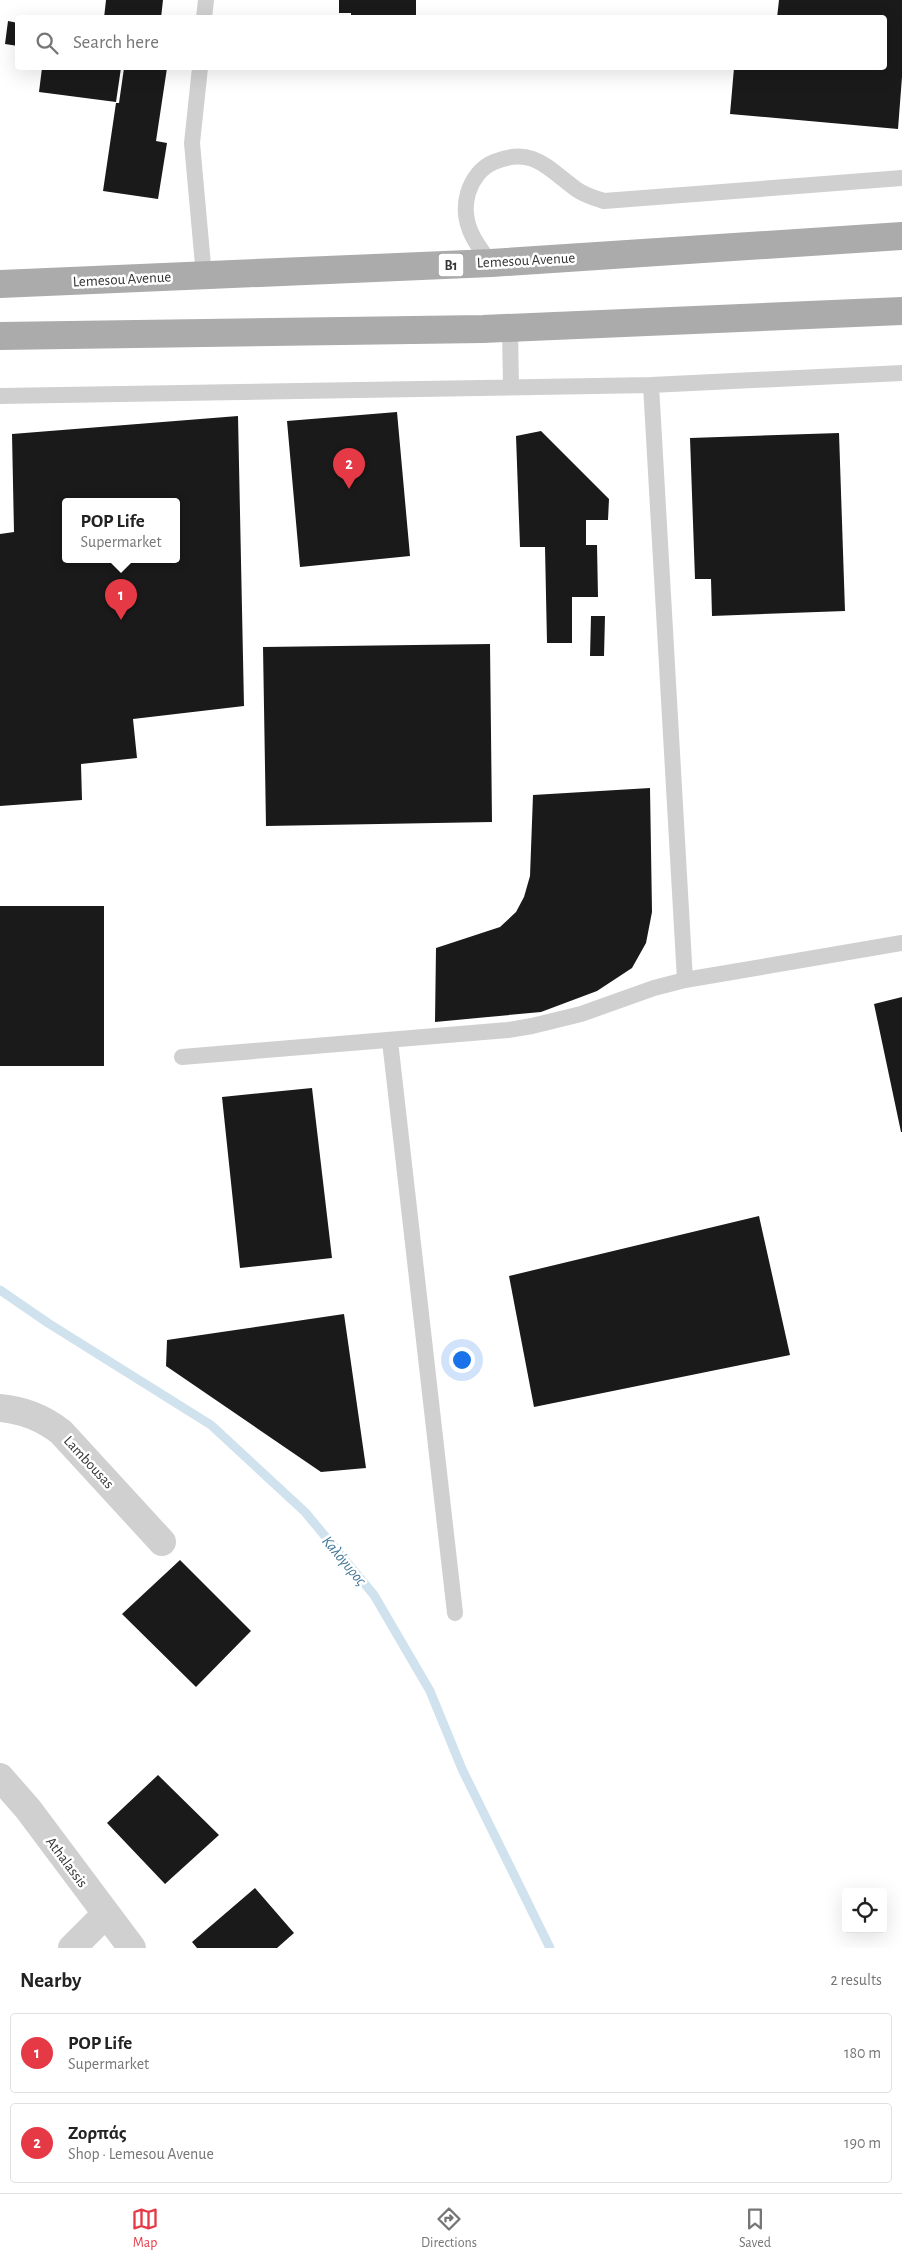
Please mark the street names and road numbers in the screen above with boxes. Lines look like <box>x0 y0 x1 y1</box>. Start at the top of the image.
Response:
street label: Lemesou Avenue <box>476 250 576 271</box>
road number: B1 <box>438 254 464 276</box>
street label: Lemesou Avenue <box>72 269 172 290</box>
street label: Lambousas <box>61 1433 117 1492</box>
street label: Athalassis <box>43 1834 90 1890</box>

